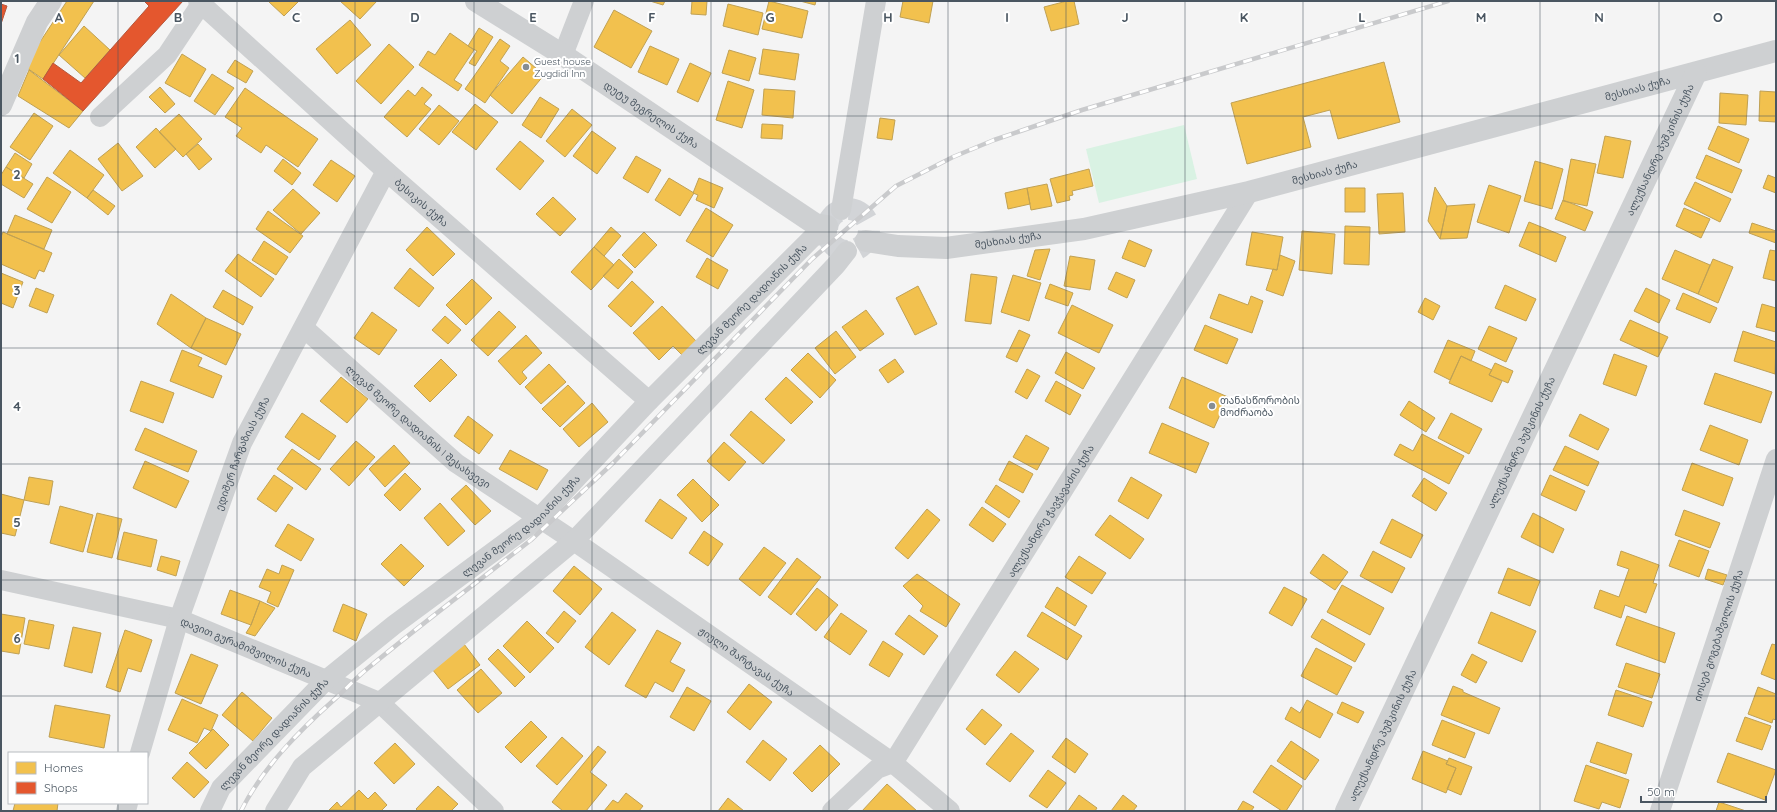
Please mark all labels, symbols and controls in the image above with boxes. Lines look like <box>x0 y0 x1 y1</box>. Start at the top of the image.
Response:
text: A <box>55 9 64 25</box>
text: B <box>174 9 182 25</box>
text: C <box>292 9 300 25</box>
text: D <box>410 9 420 25</box>
text: E <box>529 9 537 25</box>
text: F <box>648 9 656 25</box>
text: G <box>765 9 775 25</box>
text: H <box>883 9 893 25</box>
text: I <box>1005 9 1009 25</box>
text: J <box>1121 9 1129 25</box>
text: K <box>1240 9 1249 25</box>
text: L <box>1358 9 1366 25</box>
text: M <box>1476 9 1486 25</box>
text: N <box>1594 9 1604 25</box>
text: O <box>1713 9 1723 25</box>
text: 1 <box>14 50 20 66</box>
place label: Guest house Zugdidi Inn <box>534 55 591 80</box>
marker: Guest house Zugdidi Inn <box>521 62 531 72</box>
street label: მესხიას ქუჩა <box>1603 73 1672 103</box>
street label: დუტუ მეგრელის ქუჩა <box>602 78 701 151</box>
street label: ალექსანდრე პუშკინის ქუჩა <box>1623 82 1696 218</box>
street label: მესხიას ქუჩა <box>1290 157 1359 187</box>
text: 2 <box>13 166 21 182</box>
street label: ბესიკის ქუჩა <box>392 175 451 229</box>
street label: მესხიას ქუჩა <box>974 228 1042 250</box>
street label: ლევან მეორე დადიანის ქუჩა <box>693 241 809 357</box>
text: 3 <box>14 282 21 298</box>
street label: ლევან მეორე დადიანის I შესახვევი <box>343 362 494 491</box>
street label: ალექსანდრე პუშკინის ქუჩა <box>1484 374 1558 510</box>
street label: ედიშერ ჩარგაზიას ქუჩა <box>212 394 272 512</box>
place label: თანასწორობის მოძრაობა <box>1220 394 1300 419</box>
text: 4 <box>13 398 21 414</box>
marker: თანასწორობის მოძრაობა <box>1207 401 1217 411</box>
street label: ალექსანდრე ჭავჭავაძის ქუჩა <box>1004 442 1097 579</box>
street label: ლევან მეორე დადიანის ქუჩა <box>459 472 583 579</box>
text: 5 <box>13 514 21 530</box>
street label: იოსებ გოგებაშვილის ქუჩა <box>1690 568 1746 703</box>
street label: დავით გურამიშვილის ქუჩა <box>179 614 314 680</box>
street label: ჟიული შარტავას ქუჩა <box>696 623 797 699</box>
text: 6 <box>13 630 21 646</box>
street label: ალექსანდრე პუშკინის ქუჩა <box>1345 667 1419 803</box>
street label: ლევან მეორე დადიანის ქუჩა <box>216 675 331 793</box>
legend <box>8 752 148 804</box>
text: Homes <box>44 760 84 775</box>
scale bar <box>1641 778 1766 804</box>
text: Shops <box>44 780 78 795</box>
text: 50 m <box>1647 784 1675 799</box>

